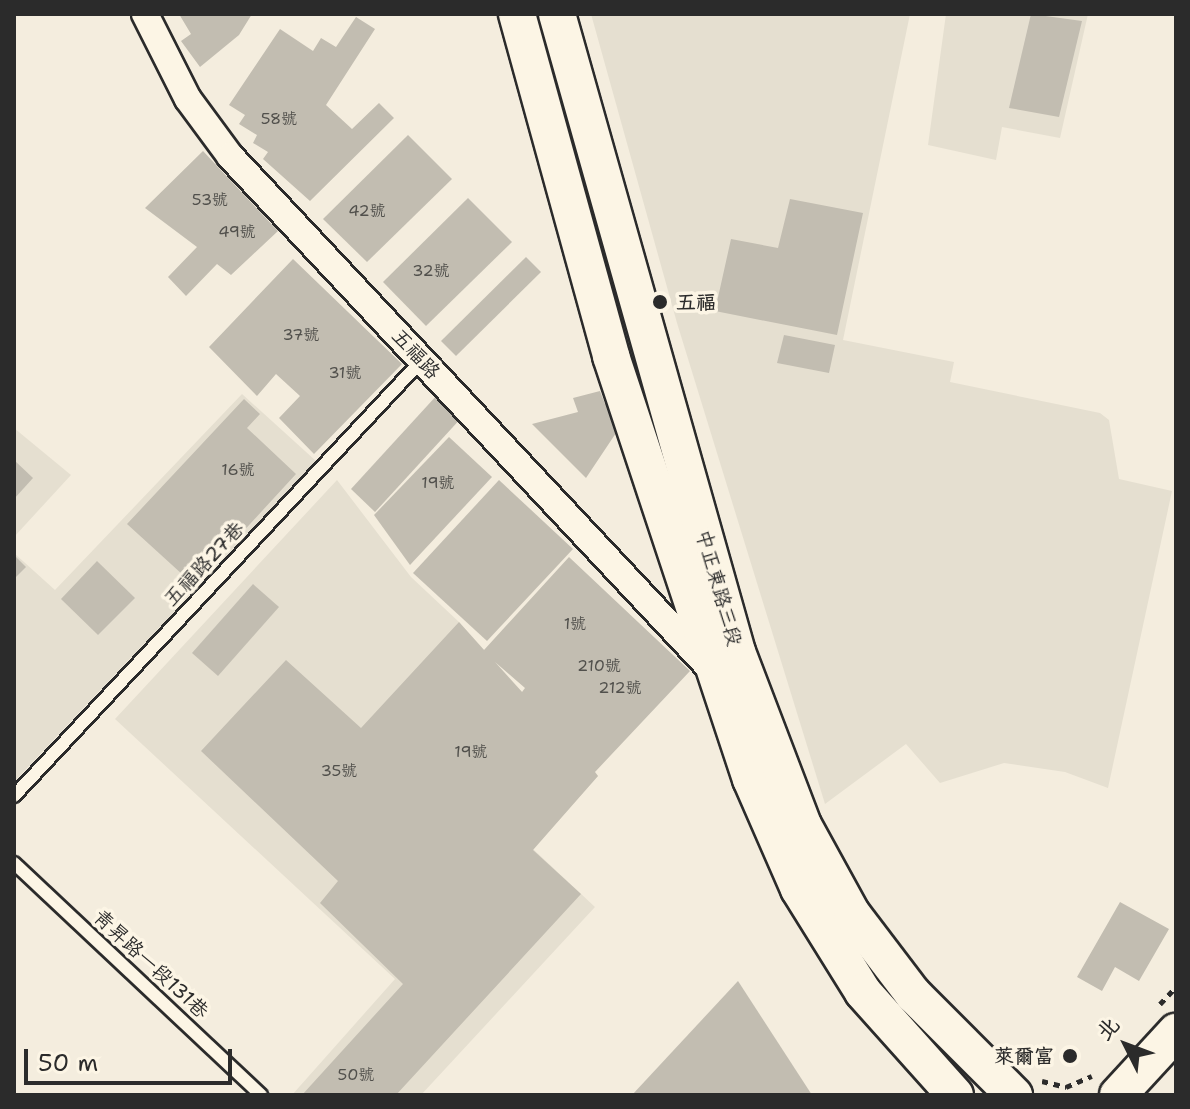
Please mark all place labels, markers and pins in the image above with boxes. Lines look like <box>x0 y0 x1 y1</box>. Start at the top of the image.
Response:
place label: 五福 <box>676 290 716 314</box>
marker: 五福 <box>651 293 669 311</box>
place label: 萊爾富 <box>994 1044 1054 1068</box>
marker: 萊爾富 <box>1061 1047 1079 1065</box>

